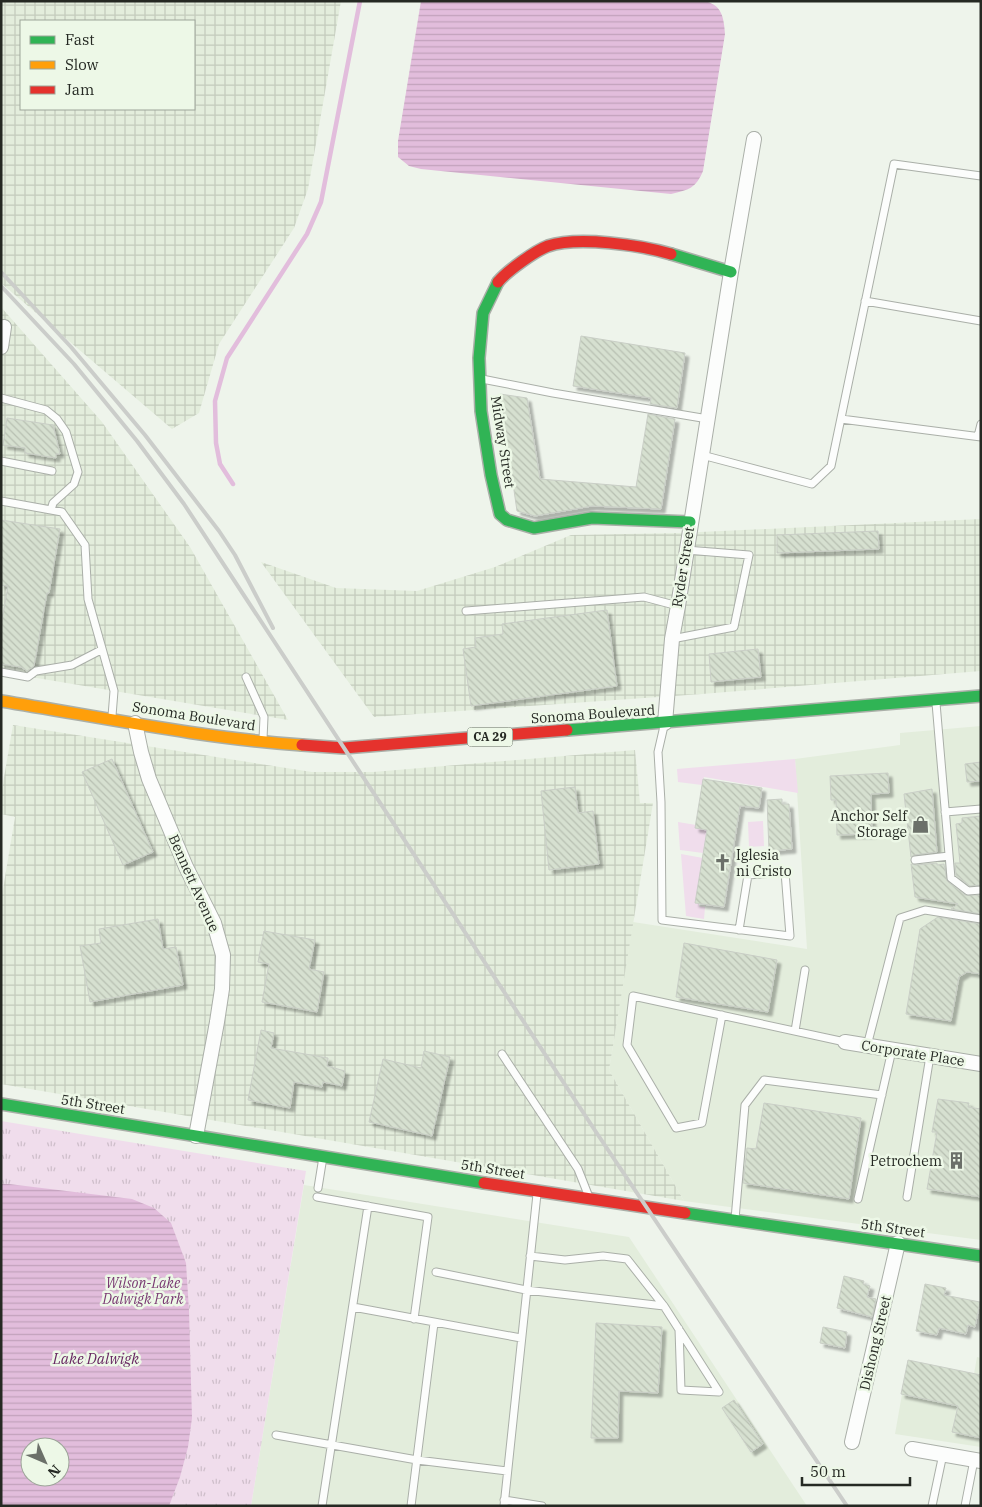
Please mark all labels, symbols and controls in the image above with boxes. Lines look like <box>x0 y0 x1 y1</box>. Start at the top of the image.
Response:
legend <box>20 20 195 110</box>
text: Fast <box>65 30 95 49</box>
text: Slow <box>65 55 99 74</box>
text: Jam <box>65 80 94 99</box>
street label: Midway Street <box>487 394 519 490</box>
street label: Ryder Street <box>668 525 698 609</box>
street label: Sonoma Boulevard <box>131 697 257 735</box>
street label: Sonoma Boulevard <box>530 701 656 727</box>
road number: CA 29 <box>468 728 512 746</box>
place label: Anchor Self Storage <box>830 807 908 841</box>
shop icon: Anchor Self Storage <box>911 814 931 834</box>
street label: Bennett Avenue <box>165 832 223 934</box>
place label: Iglesia ni Cristo <box>736 846 792 880</box>
church icon: Iglesia ni Cristo <box>712 853 732 873</box>
street label: Corporate Place <box>860 1036 966 1070</box>
street label: 5th Street <box>60 1090 126 1118</box>
building icon: Petrochem <box>946 1151 966 1171</box>
place label: Petrochem <box>870 1152 942 1170</box>
street label: 5th Street <box>460 1155 526 1183</box>
street label: 5th Street <box>860 1215 926 1241</box>
park label: Wilson-Lake Dalwigk Park <box>101 1274 184 1308</box>
street label: Dishong Street <box>855 1294 895 1392</box>
water label: Lake Dalwigk <box>52 1349 139 1368</box>
north arrow <box>20 1437 70 1487</box>
scale bar <box>802 1454 910 1486</box>
text: N <box>44 1461 64 1481</box>
text: 50 m <box>810 1462 846 1481</box>

